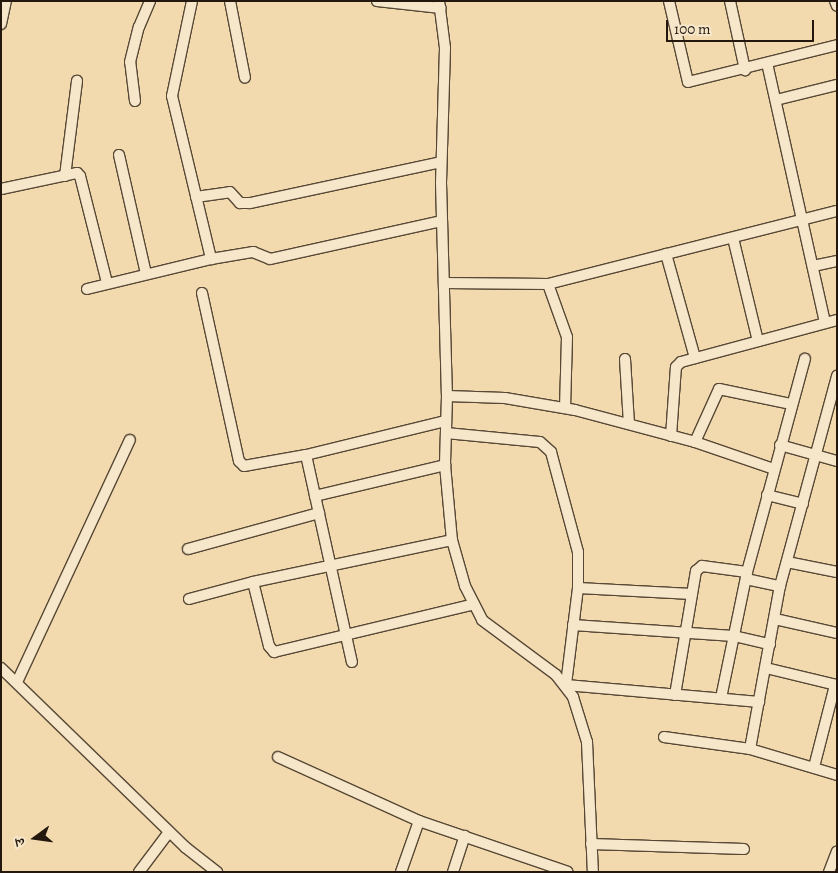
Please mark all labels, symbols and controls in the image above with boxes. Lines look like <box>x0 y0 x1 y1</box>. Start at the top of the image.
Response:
scale bar <box>668 10 816 42</box>
text: 100 m <box>674 19 711 39</box>
north arrow <box>10 813 60 863</box>
text: उ <box>10 836 30 848</box>

